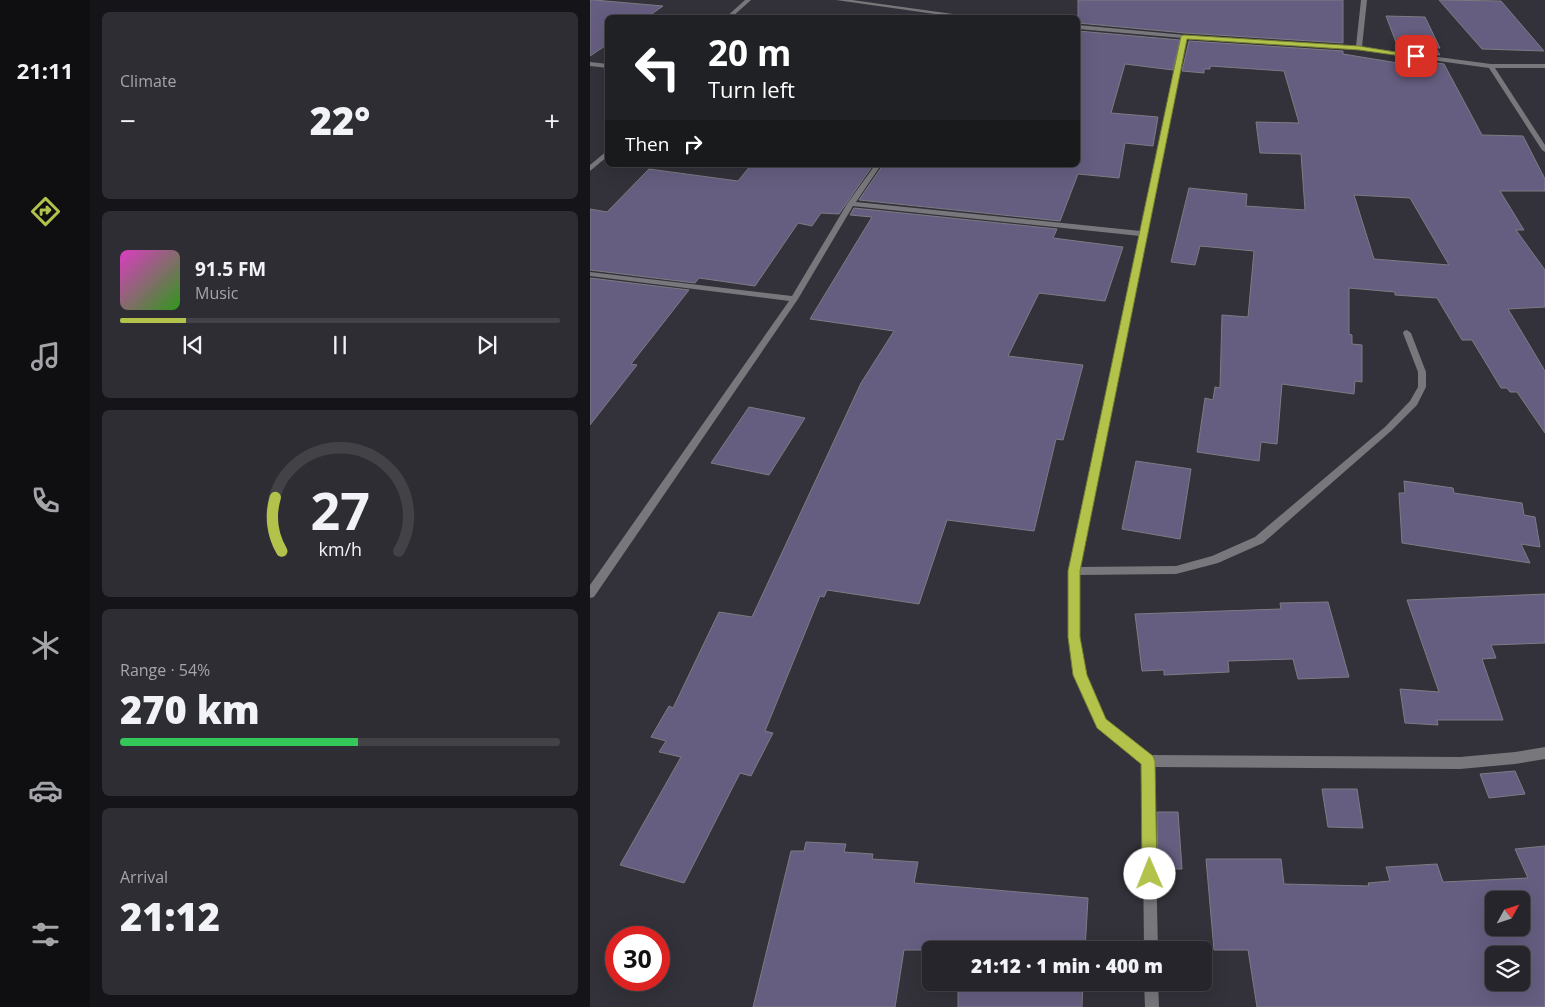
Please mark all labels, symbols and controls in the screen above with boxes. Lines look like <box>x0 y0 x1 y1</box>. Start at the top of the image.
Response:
text: 20 m <box>708 29 791 76</box>
icon: left <box>625 35 690 100</box>
pin <box>1395 35 1437 77</box>
icon: arrive <box>1402 42 1430 70</box>
text: 21:11 <box>17 55 73 85</box>
text: Climate <box>120 70 177 92</box>
text: Turn left <box>708 74 795 104</box>
text: 22° <box>310 94 370 146</box>
text: − <box>120 101 136 139</box>
text: + <box>544 101 560 139</box>
icon: right <box>679 130 707 158</box>
text: Then <box>625 131 669 157</box>
icon: directions <box>28 194 63 229</box>
text: 91.5 FM <box>195 256 266 282</box>
text: Music <box>195 282 239 304</box>
icon: previous <box>179 331 207 359</box>
icon: pause <box>326 331 354 359</box>
icon: next <box>473 331 501 359</box>
icon: music <box>28 339 63 374</box>
text: 27 <box>310 474 370 545</box>
icon: phone <box>28 483 63 518</box>
text: km/h <box>318 537 362 561</box>
icon: climate <box>28 628 63 663</box>
text: Range · 54% <box>120 659 210 681</box>
text: 270 km <box>120 683 260 735</box>
icon: car <box>28 773 63 808</box>
position arrow <box>1123 847 1175 899</box>
text: Arrival <box>120 866 168 888</box>
text: 21:12 <box>120 890 220 942</box>
north arrow <box>1485 891 1530 936</box>
map controls <box>1485 891 1530 991</box>
icon: filters <box>28 917 63 952</box>
speed limit sign: 30 <box>605 926 670 991</box>
button: layers <box>1485 946 1530 991</box>
text: 21:12 · 1 min · 400 m <box>971 953 1163 979</box>

